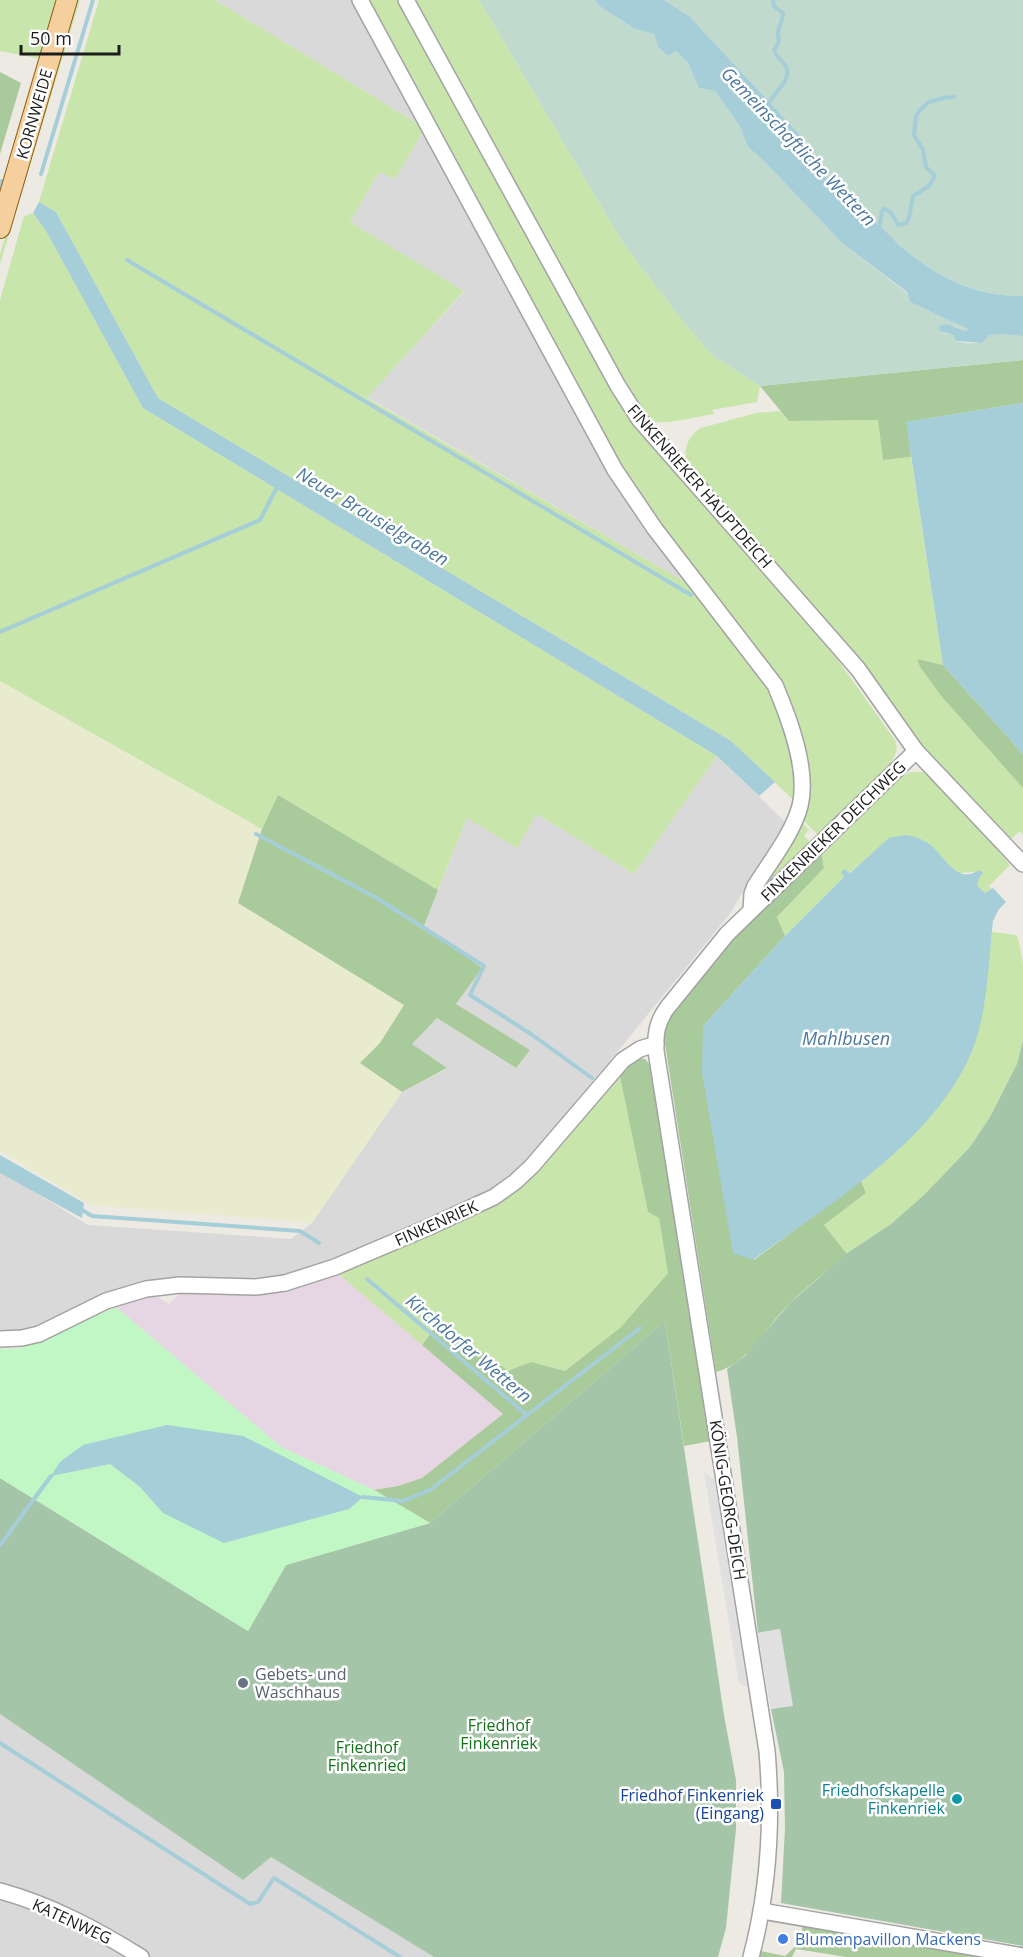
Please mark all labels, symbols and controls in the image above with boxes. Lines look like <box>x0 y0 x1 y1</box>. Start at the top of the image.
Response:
scale bar <box>21 18 118 56</box>
text: 50 m <box>30 26 72 50</box>
water label: Gemeinschaftliche Wettern <box>717 61 881 231</box>
street label: KORNWEIDE <box>11 66 57 162</box>
street label: FINKENRIEKER HAUPTDEICH <box>623 399 777 573</box>
water label: Neuer Brausielgraben <box>293 461 453 571</box>
street label: FINKENRIEKER DEICHWEG <box>756 756 910 906</box>
water label: Mahlbusen <box>802 1026 890 1050</box>
street label: FINKENRIEK <box>391 1195 481 1251</box>
water label: Kirchdorfer Wettern <box>401 1288 537 1408</box>
street label: KÖNIG-GEORG-DEICH <box>704 1418 752 1582</box>
place label: Gebets- und Waschhaus <box>255 1663 346 1703</box>
marker: Gebets- und Waschhaus <box>236 1676 250 1690</box>
park label: Friedhof Finkenriek <box>460 1714 538 1754</box>
park label: Friedhof Finkenried <box>328 1736 406 1776</box>
place label: Friedhofskapelle Finkenriek <box>822 1779 946 1819</box>
place label: Friedhof Finkenriek (Eingang) <box>620 1784 765 1824</box>
marker: Friedhofskapelle Finkenriek <box>950 1792 964 1806</box>
marker: Friedhof Finkenriek (Eingang) <box>769 1797 783 1811</box>
street label: KATENWEG <box>29 1893 115 1949</box>
place label: Blumenpavillon Mackens <box>795 1928 981 1950</box>
marker: Blumenpavillon Mackens <box>776 1932 790 1946</box>

